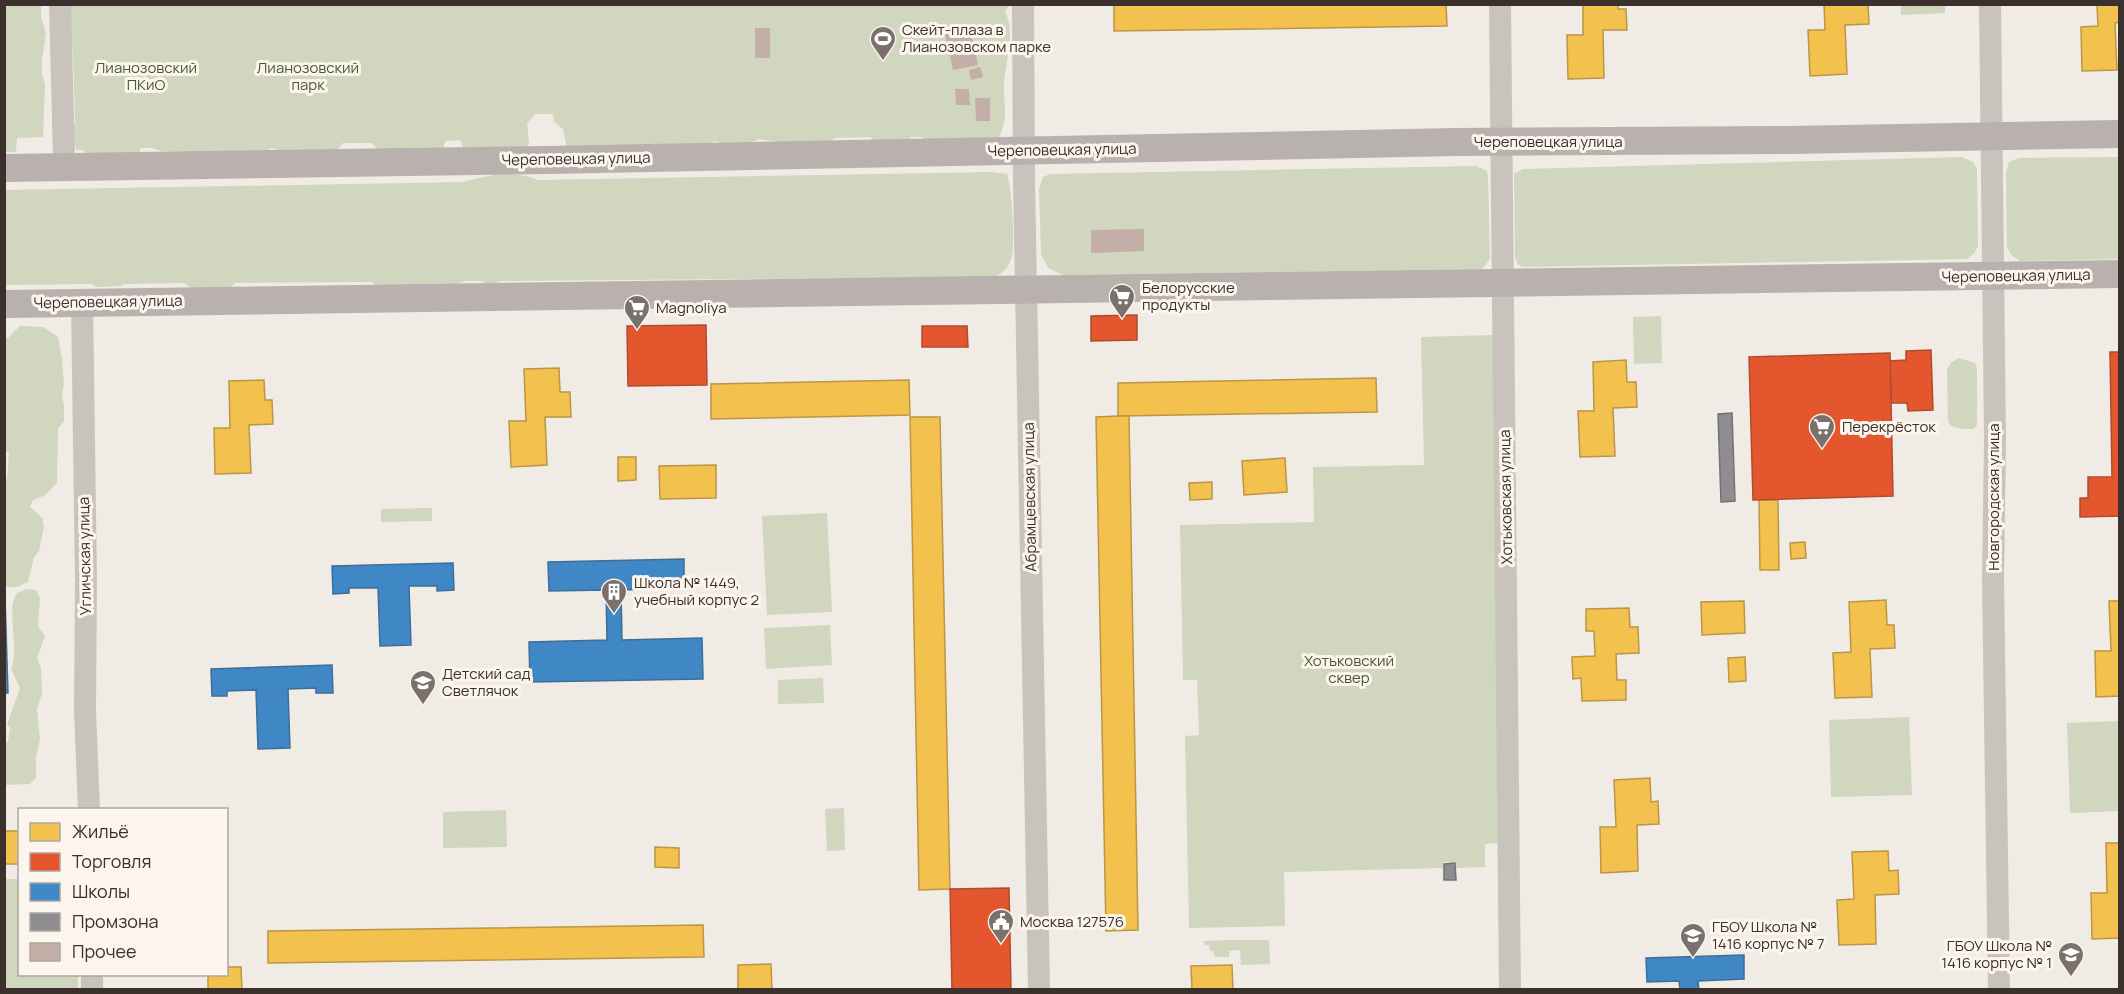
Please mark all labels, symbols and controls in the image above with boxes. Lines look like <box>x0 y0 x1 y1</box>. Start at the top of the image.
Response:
place label: Скейт-плаза в Лианозовском парке <box>902 19 1051 57</box>
sports icon: Скейт-плаза в Лианозовском парке <box>868 24 898 62</box>
park label: Лианозовский ПКиО <box>95 57 197 95</box>
park label: Лианозовский парк <box>257 57 359 95</box>
street label: Череповецкая улица <box>1473 131 1623 152</box>
street label: Череповецкая улица <box>987 138 1137 161</box>
street label: Череповецкая улица <box>501 147 651 170</box>
street label: Череповецкая улица <box>1941 264 2091 287</box>
place label: Белорусские продукты <box>1142 277 1235 315</box>
supermarket icon: Белорусские продукты <box>1107 282 1137 320</box>
street label: Череповецкая улица <box>33 290 183 313</box>
supermarket icon: Magnoliya <box>622 293 652 331</box>
place label: Magnoliya <box>656 297 727 318</box>
supermarket icon: Перекрёсток <box>1807 412 1837 450</box>
place label: Перекрёсток <box>1842 416 1936 437</box>
street label: Абрамцевская улица <box>1018 422 1041 572</box>
street label: Новгородская улица <box>1983 423 2004 571</box>
street label: Хотьковская улица <box>1494 429 1517 565</box>
street label: Угличская улица <box>73 497 96 616</box>
place label: Школа № 1449, учебный корпус 2 <box>634 572 759 610</box>
building icon: Школа № 1449, учебный корпус 2 <box>599 577 629 615</box>
park label: Хотьковский сквер <box>1304 650 1394 688</box>
place label: Детский сад Светлячок <box>442 663 531 701</box>
school or university icon: Детский сад Светлячок <box>408 668 438 706</box>
legend <box>18 808 228 976</box>
text: Жильё <box>72 819 129 843</box>
text: Торговля <box>72 849 151 873</box>
text: Школы <box>72 879 130 903</box>
public building icon: Москва 127576 <box>986 907 1016 945</box>
text: Промзона <box>72 909 159 933</box>
place label: Москва 127576 <box>1020 911 1124 932</box>
place label: ГБОУ Школа № 1416 корпус № 7 <box>1712 916 1824 954</box>
school or university icon: ГБОУ Школа № 1416 корпус № 7 <box>1678 921 1708 959</box>
place label: ГБОУ Школа № 1416 корпус № 1 <box>1941 935 2052 973</box>
text: Прочее <box>72 939 137 963</box>
school or university icon: ГБОУ Школа № 1416 корпус № 1 <box>2056 940 2086 978</box>

